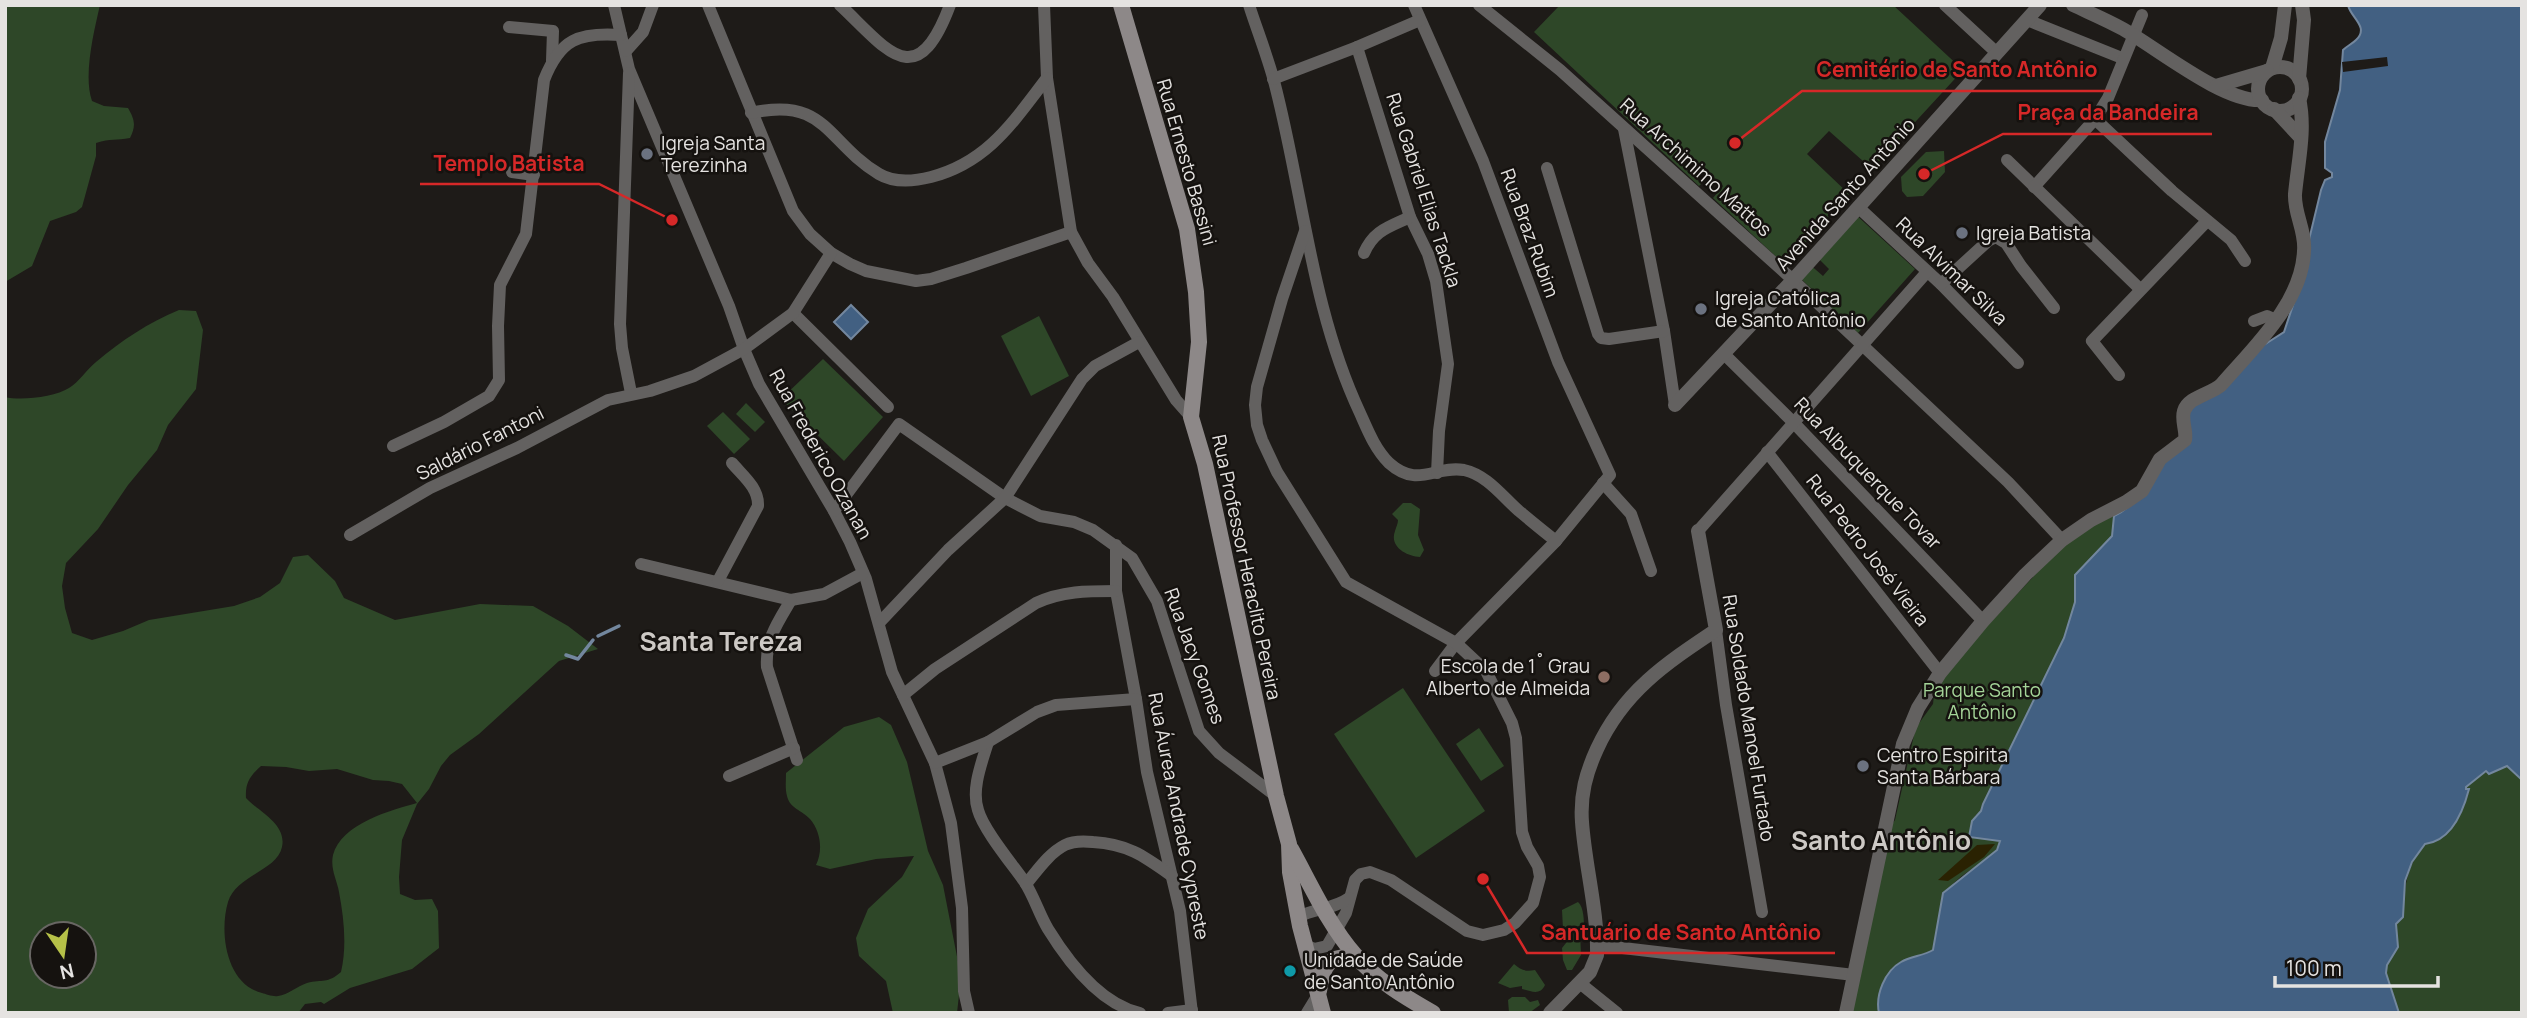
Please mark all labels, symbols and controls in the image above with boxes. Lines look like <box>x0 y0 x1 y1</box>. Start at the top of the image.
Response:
callout: Cemitério de Santo Antônio <box>1802 49 2111 91</box>
text: Cemitério de Santo Antônio <box>1816 55 2098 83</box>
street label: Rua Ernesto Bassini <box>1151 76 1223 248</box>
street label: Rua Gabriel Elias Tackla <box>1380 89 1468 291</box>
street label: Rua Archimimo Mattos <box>1614 92 1778 242</box>
callout: Praça da Bandeira <box>2003 92 2212 134</box>
text: Praça da Bandeira <box>2017 98 2199 126</box>
street label: Avenida Santo Antônio <box>1769 112 1921 276</box>
place label: Igreja Santa Terezinha <box>661 130 765 178</box>
callout: Templo Batista <box>420 142 599 184</box>
marker: Igreja Santa Terezinha <box>639 146 655 162</box>
text: Templo Batista <box>433 149 585 177</box>
street label: Rua Braz Rubim <box>1495 165 1565 301</box>
street label: Rua Alvimar Silva <box>1891 211 2013 331</box>
place label: Igreja Batista <box>1976 220 2091 246</box>
marker: Igreja Batista <box>1954 225 1970 241</box>
place label: Igreja Católica de Santo Antônio <box>1715 285 1866 333</box>
marker: Igreja Católica de Santo Antônio <box>1693 301 1709 317</box>
street label: Rua Frederico Ozanan <box>763 364 879 544</box>
street label: Rua Albuquerque Tovar <box>1789 391 1948 555</box>
street label: Saldário Fantoni <box>412 400 548 486</box>
street label: Rua Professor Heraclito Pereira <box>1206 432 1288 702</box>
street label: Rua Pedro José Vieira <box>1800 469 1936 631</box>
street label: Rua Jacy Gomes <box>1158 585 1232 728</box>
street label: Rua Soldado Manoel Furtado <box>1717 593 1781 843</box>
district label: Santa Tereza <box>640 623 802 659</box>
place label: Escola de 1˚ Grau Alberto de Almeida <box>1426 653 1590 701</box>
marker: Escola de 1˚ Grau Alberto de Almeida <box>1596 669 1612 685</box>
park label: Parque Santo Antônio <box>1923 677 2041 725</box>
street label: Rua Áurea Andrade Cypreste <box>1142 690 1216 942</box>
place label: Centro Espirita Santa Bárbara <box>1877 742 2008 790</box>
marker: Centro Espirita Santa Bárbara <box>1855 758 1871 774</box>
district label: Santo Antônio <box>1791 822 1971 858</box>
callout: Santuário de Santo Antônio <box>1527 911 1835 953</box>
text: Santuário de Santo Antônio <box>1541 918 1821 946</box>
north arrow <box>28 920 98 990</box>
scale bar <box>2275 944 2438 988</box>
place label: Unidade de Saúde de Santo Antônio <box>1304 947 1463 995</box>
text: 100 m <box>2286 954 2342 982</box>
text: N <box>57 957 76 986</box>
marker: Unidade de Saúde de Santo Antônio <box>1282 963 1298 979</box>

